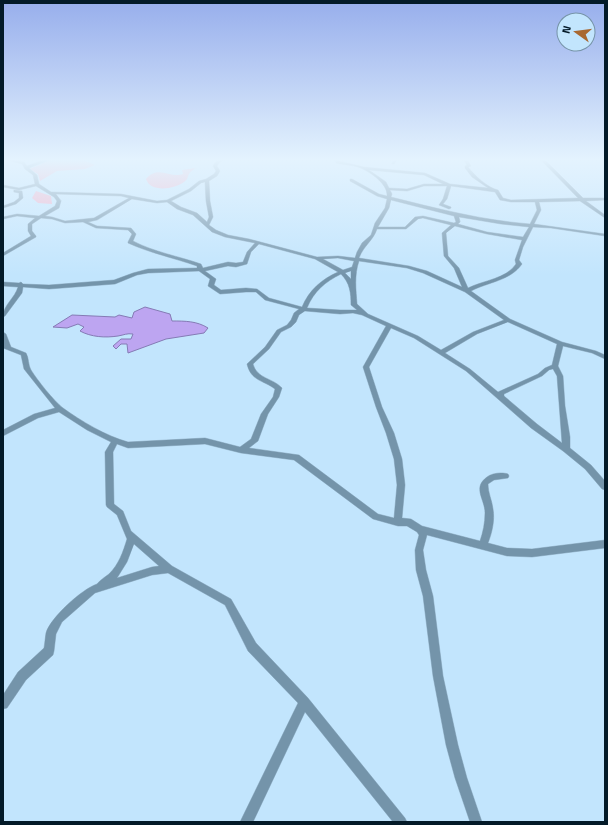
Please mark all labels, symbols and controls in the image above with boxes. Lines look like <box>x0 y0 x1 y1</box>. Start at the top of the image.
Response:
north arrow <box>556 12 596 52</box>
text: N <box>558 24 575 35</box>

